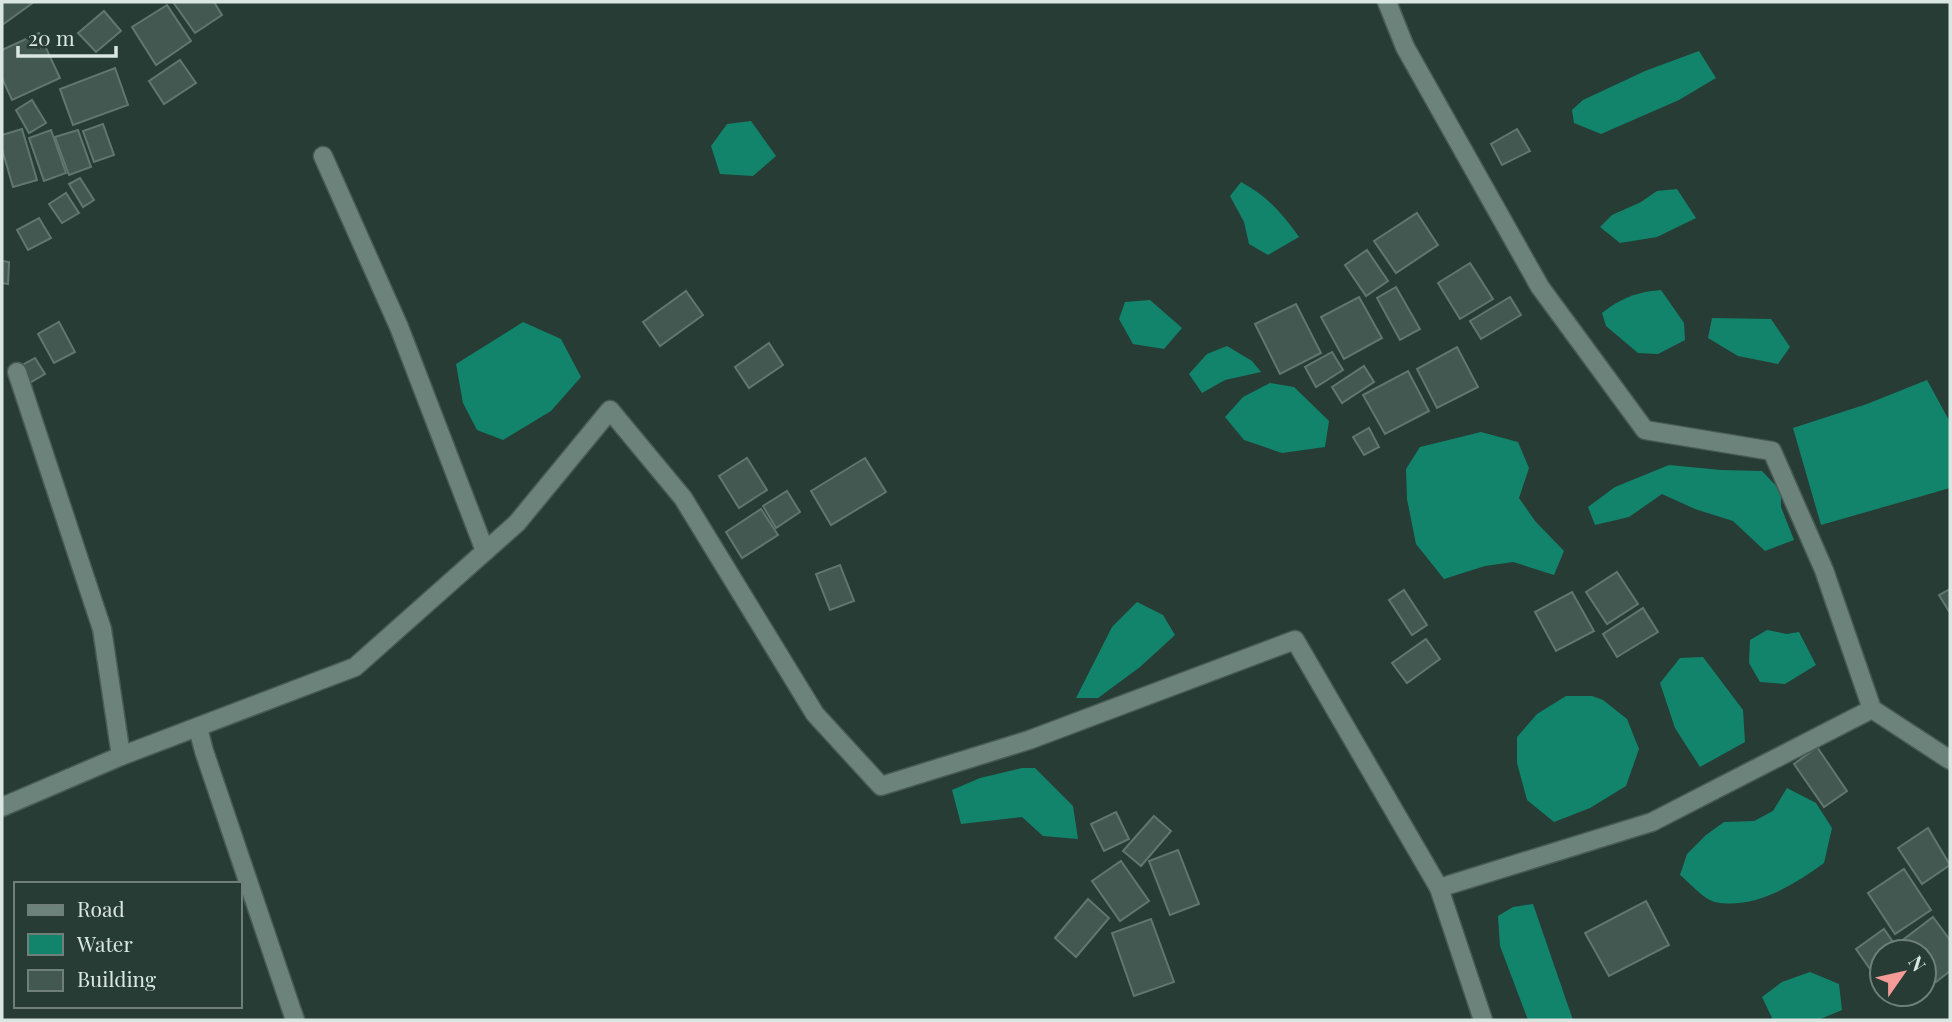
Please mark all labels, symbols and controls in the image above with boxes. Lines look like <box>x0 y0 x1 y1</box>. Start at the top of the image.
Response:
scale bar <box>18 14 116 58</box>
text: 20 m <box>28 23 75 51</box>
legend <box>14 882 242 1008</box>
text: Road <box>77 894 125 922</box>
text: Water <box>76 929 133 957</box>
north arrow <box>1868 938 1938 1008</box>
text: N <box>1903 950 1933 976</box>
text: Building <box>77 964 156 992</box>

